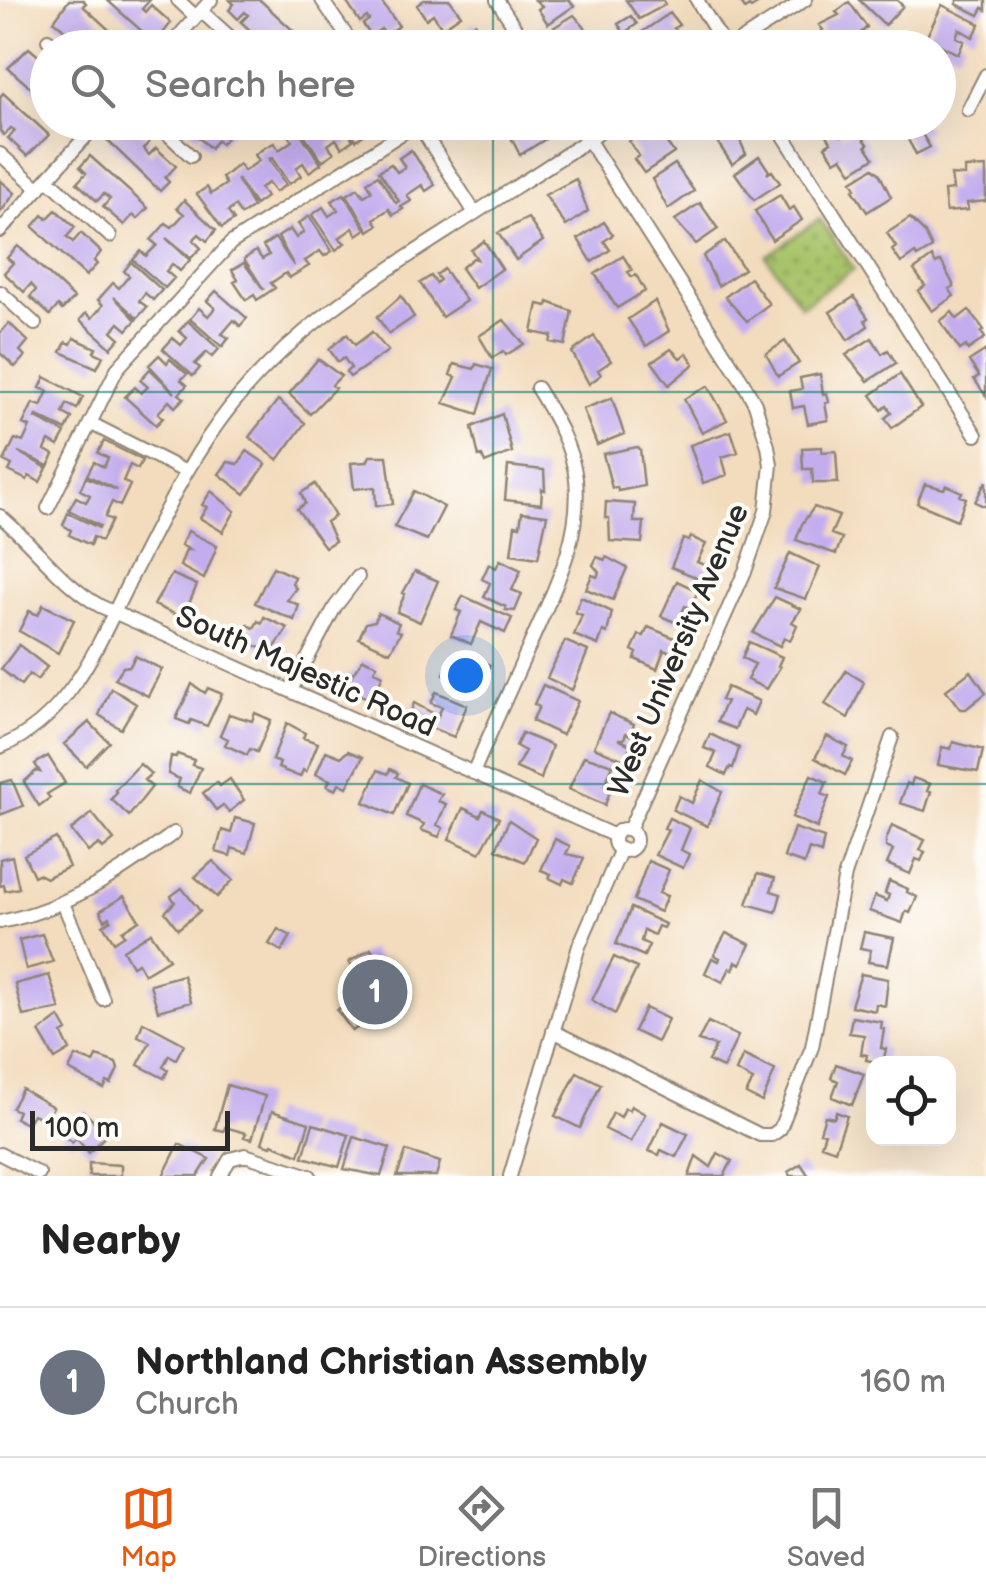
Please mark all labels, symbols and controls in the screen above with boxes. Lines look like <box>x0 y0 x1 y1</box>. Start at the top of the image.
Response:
search box <box>30 30 956 140</box>
icon: search <box>65 58 120 113</box>
text: Search here <box>145 63 356 108</box>
street label: West University Avenue <box>601 499 757 802</box>
street label: South Majestic Road <box>170 598 441 746</box>
your location <box>440 650 491 701</box>
pin: 1 <box>342 954 408 1030</box>
map controls <box>866 1056 956 1146</box>
button: locate <box>866 1056 956 1146</box>
scale bar <box>30 1106 230 1150</box>
text: 100 m <box>45 1112 119 1145</box>
text: Nearby <box>40 1216 180 1267</box>
text: Northland Christian Assembly <box>135 1340 647 1385</box>
text: 1 <box>66 1363 79 1402</box>
text: 160 m <box>860 1363 946 1402</box>
text: Church <box>135 1385 239 1424</box>
tab: Map <box>120 1481 177 1574</box>
tab: Directions <box>417 1481 546 1574</box>
tab: Saved <box>787 1481 866 1574</box>

